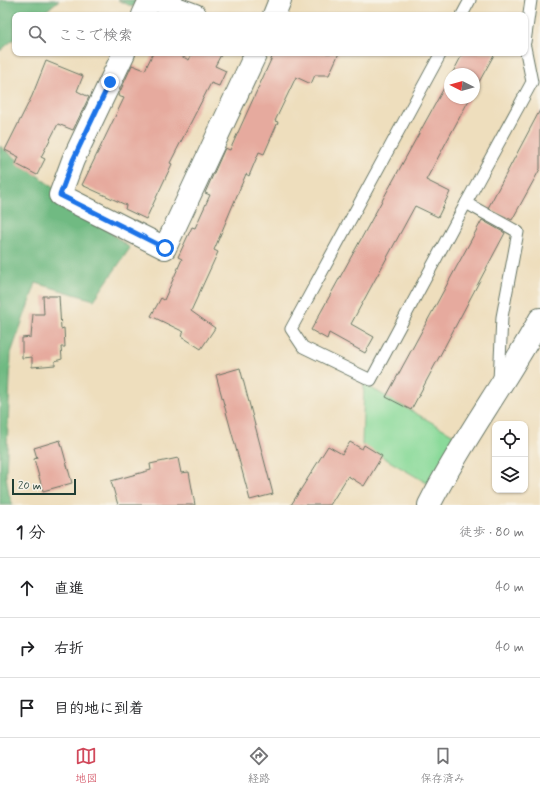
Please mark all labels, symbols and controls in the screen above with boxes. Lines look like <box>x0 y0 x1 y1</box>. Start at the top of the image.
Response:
search box <box>12 12 528 56</box>
icon: search <box>26 23 48 45</box>
text: ここで検索 <box>58 26 133 46</box>
north arrow <box>444 68 480 104</box>
route end <box>101 73 119 91</box>
route start <box>156 239 174 257</box>
map controls <box>492 421 528 493</box>
button: locate <box>492 421 528 457</box>
button: layers <box>492 457 528 493</box>
scale bar <box>12 477 76 496</box>
text: 20 m <box>18 479 41 493</box>
text: 1 分 <box>16 522 45 544</box>
text: 徒歩 · 80 m <box>459 524 524 541</box>
icon: ahead <box>16 577 38 599</box>
text: 直進 <box>54 579 84 599</box>
text: 40 m <box>495 579 524 596</box>
icon: right <box>16 637 38 659</box>
text: 右折 <box>54 639 84 659</box>
text: 40 m <box>495 639 524 656</box>
icon: arrive <box>16 697 38 719</box>
text: 目的地に到着 <box>54 699 144 719</box>
tab: 地図 <box>75 745 97 786</box>
tab: 経路 <box>248 745 270 786</box>
tab: 保存済み <box>421 745 465 786</box>

